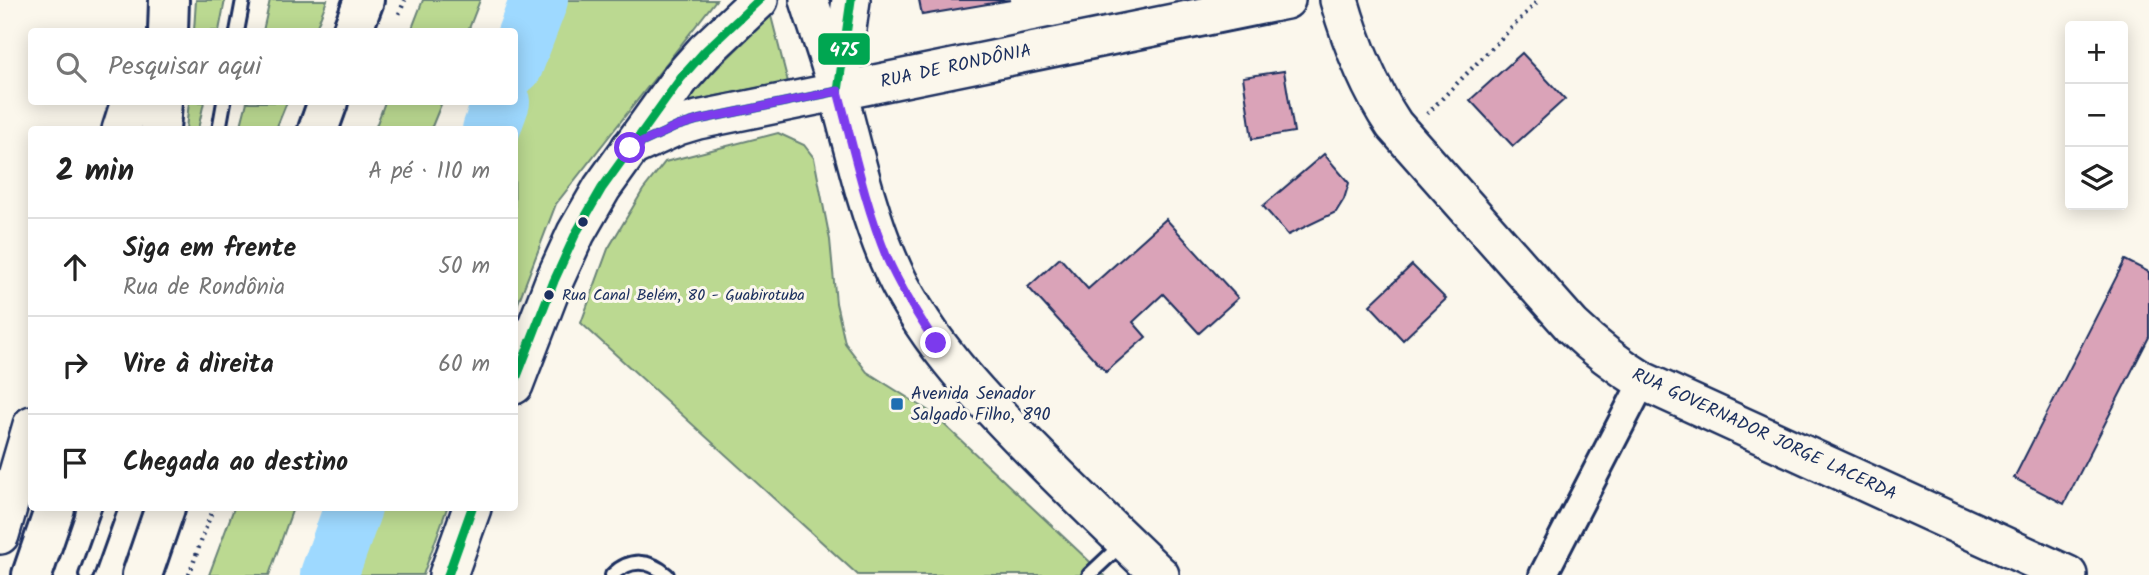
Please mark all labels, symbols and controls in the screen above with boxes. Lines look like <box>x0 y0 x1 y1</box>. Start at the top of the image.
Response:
map controls <box>2065 21 2128 210</box>
button: + <box>2065 21 2128 84</box>
search box <box>28 28 518 105</box>
line badge: 475 <box>817 32 871 66</box>
text: 475 <box>830 36 860 66</box>
street label: RUA DE RONDÔNIA <box>878 37 1034 97</box>
text: Pesquisar aqui <box>108 46 261 88</box>
icon: search <box>52 48 90 86</box>
button: − <box>2065 84 2128 147</box>
route start <box>614 132 645 163</box>
button: layers <box>2065 147 2128 210</box>
text: 2 min <box>56 148 134 196</box>
text: A pé · 110 m <box>368 154 490 190</box>
unlabelled marker <box>576 215 590 229</box>
text: Siga em frente <box>123 228 296 270</box>
icon: ahead <box>56 248 94 286</box>
text: 50 m <box>439 249 490 285</box>
text: Rua de Rondônia <box>123 270 285 306</box>
place label: Rua Canal Belém, 80 - Guabirotuba <box>562 283 805 308</box>
marker: Rua Canal Belém, 80 - Guabirotuba <box>542 288 556 302</box>
route end <box>920 327 951 358</box>
text: Vire à direita <box>123 344 274 386</box>
icon: right <box>56 346 94 384</box>
text: 60 m <box>438 347 490 383</box>
street label: RUA GOVERNADOR JORGE LACERDA <box>1627 361 1901 509</box>
place label: Avenida Senador Salgado Filho, 890 <box>911 380 1051 430</box>
marker: Avenida Senador Salgado Filho, 890 <box>889 396 905 412</box>
text: Chegada ao destino <box>123 442 348 484</box>
icon: arrive <box>56 444 94 482</box>

